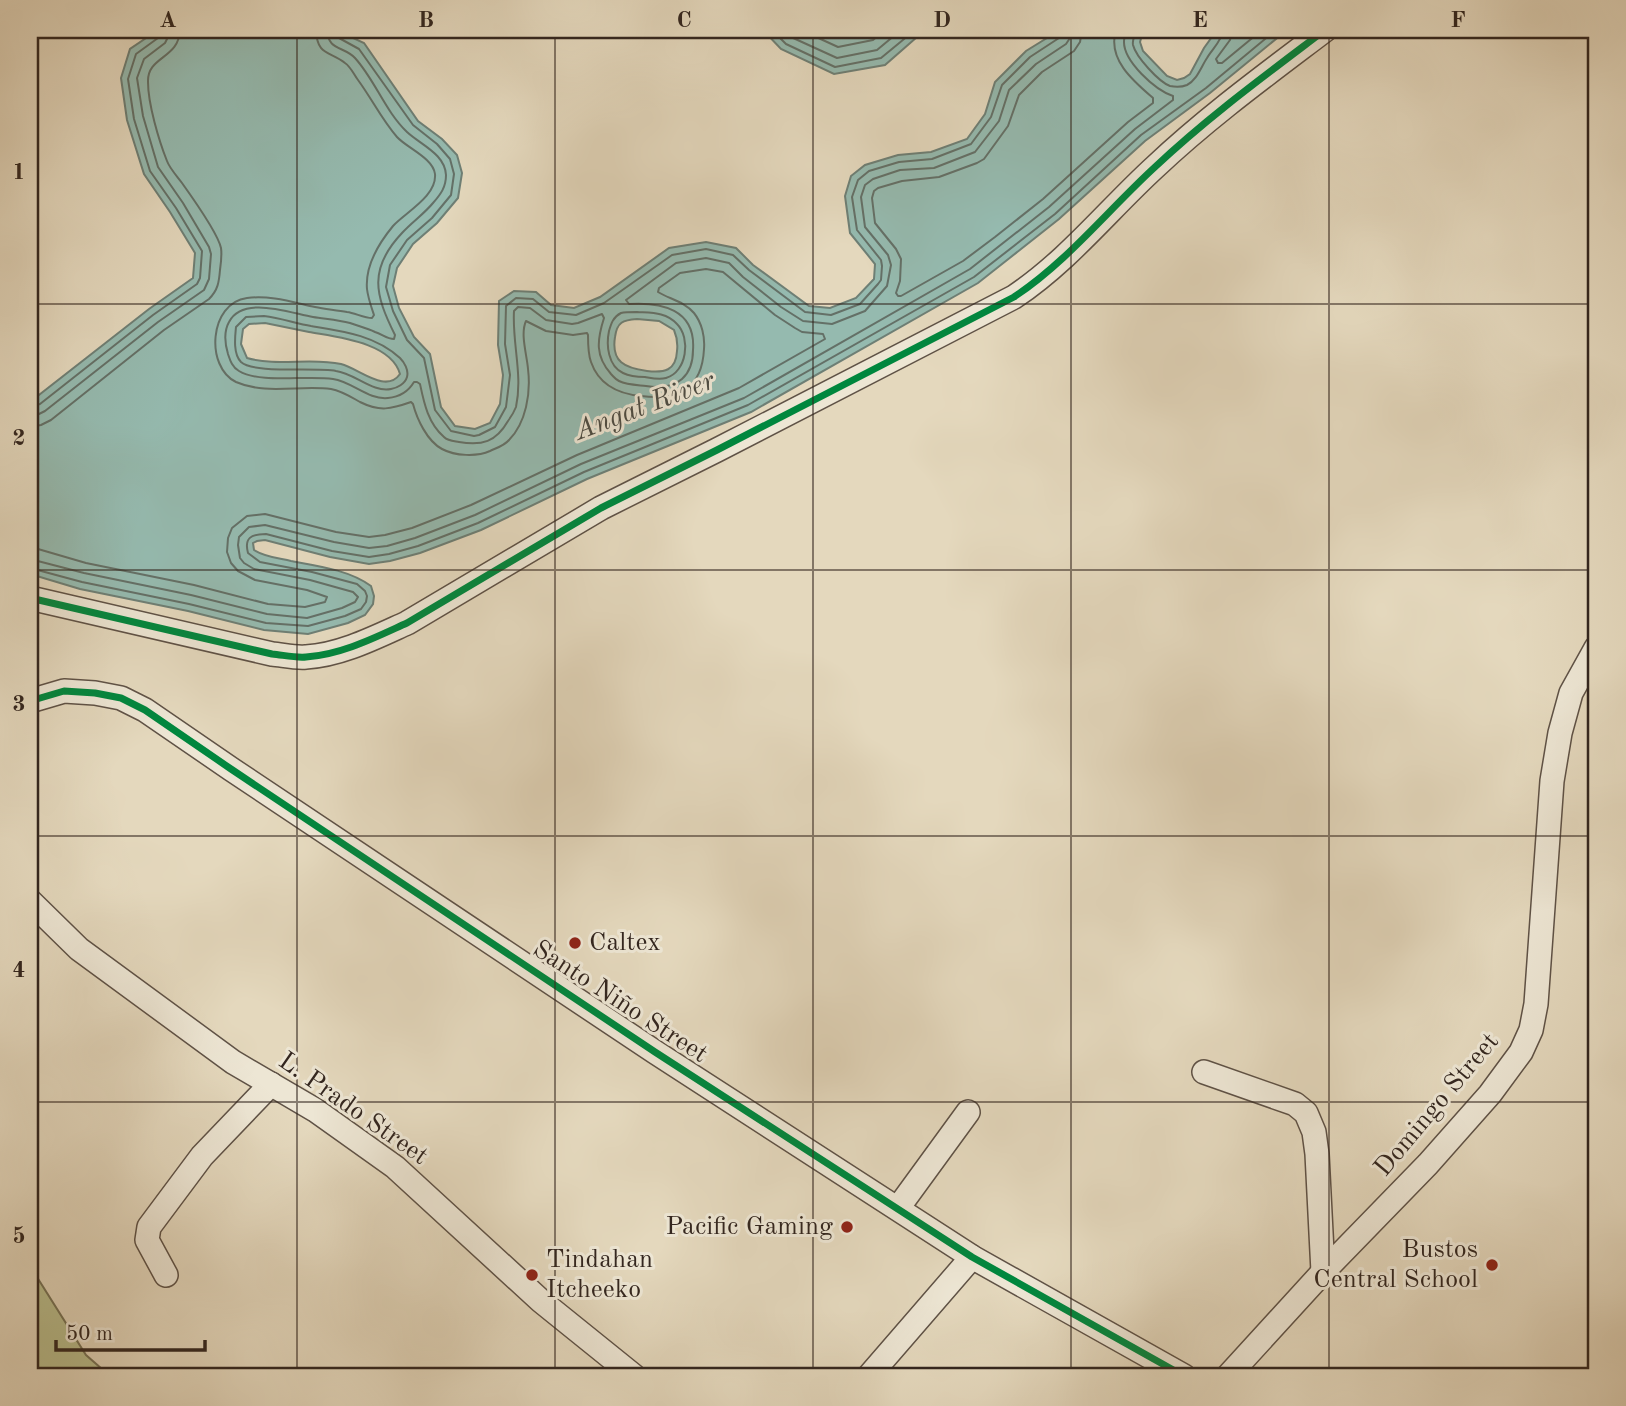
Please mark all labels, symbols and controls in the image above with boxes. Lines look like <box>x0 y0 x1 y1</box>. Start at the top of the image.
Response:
text: A <box>159 9 177 32</box>
text: B <box>418 9 434 32</box>
text: C <box>676 9 692 32</box>
text: D <box>933 9 951 32</box>
text: E <box>1192 9 1208 32</box>
text: F <box>1450 9 1466 32</box>
text: 1 <box>12 161 26 184</box>
water label: Angat River <box>569 367 720 447</box>
text: 2 <box>12 427 26 450</box>
text: 3 <box>12 693 26 716</box>
place label: Caltex <box>589 930 661 956</box>
marker: Caltex <box>567 935 583 951</box>
street label: Santo Niño Street <box>528 936 712 1068</box>
text: 4 <box>12 959 26 982</box>
street label: Domingo Street <box>1370 1028 1504 1182</box>
street label: L. Prado Street <box>274 1048 432 1170</box>
place label: Pacific Gaming <box>666 1214 833 1240</box>
marker: Pacific Gaming <box>839 1219 855 1235</box>
text: 5 <box>12 1225 26 1248</box>
place label: Bustos Central School <box>1313 1237 1478 1293</box>
place label: Tindahan Itcheeko <box>546 1247 653 1303</box>
marker: Bustos Central School <box>1484 1257 1500 1273</box>
marker: Tindahan Itcheeko <box>524 1267 540 1283</box>
scale bar <box>56 1308 205 1352</box>
text: 50 m <box>66 1324 113 1345</box>

